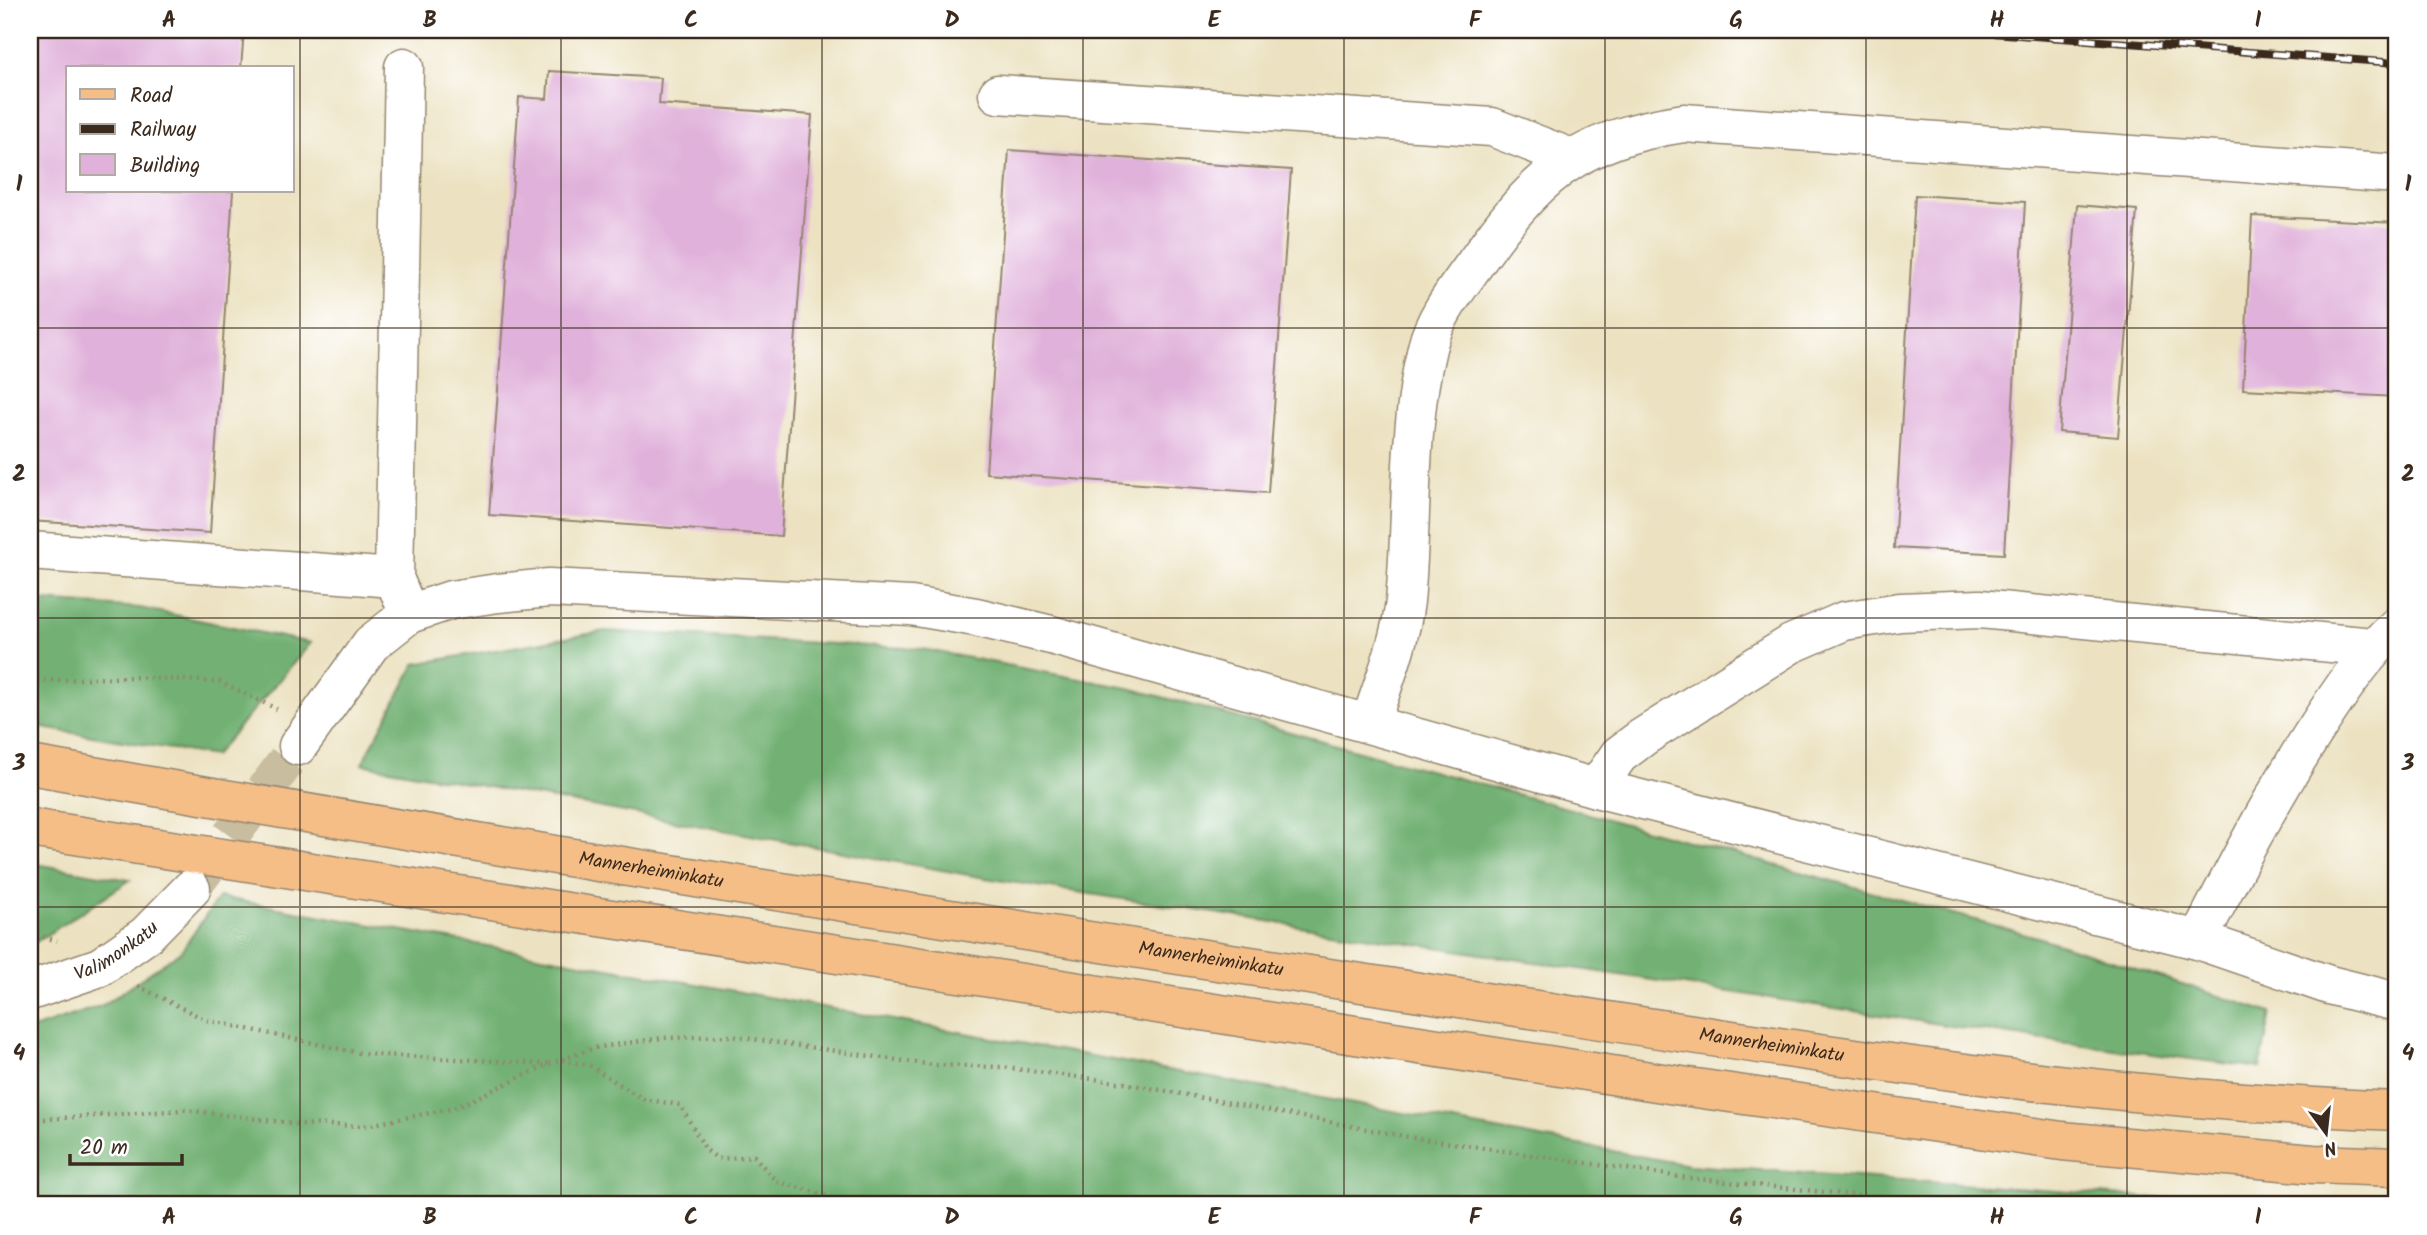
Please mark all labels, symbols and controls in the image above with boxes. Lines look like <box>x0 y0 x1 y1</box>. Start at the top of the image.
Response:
text: A <box>162 3 176 39</box>
text: B <box>423 3 437 39</box>
text: C <box>684 3 698 39</box>
text: D <box>944 3 960 39</box>
text: E <box>1208 3 1222 39</box>
text: F <box>1469 3 1483 39</box>
text: G <box>1729 3 1743 39</box>
text: H <box>1990 3 2005 39</box>
text: I <box>2254 3 2262 39</box>
legend <box>66 66 294 192</box>
text: Road <box>130 80 173 113</box>
text: Railway <box>130 114 196 147</box>
text: Building <box>130 150 200 183</box>
text: 1 <box>16 167 23 203</box>
text: 1 <box>2405 167 2412 203</box>
text: 2 <box>12 457 26 493</box>
text: 2 <box>2401 457 2415 493</box>
text: 3 <box>12 746 26 782</box>
text: 3 <box>2401 746 2415 782</box>
street label: Mannerheiminkatu <box>576 844 726 897</box>
street label: Valimonkatu <box>70 914 167 990</box>
street label: Mannerheiminkatu <box>1136 934 1286 986</box>
street label: Mannerheiminkatu <box>1697 1020 1846 1071</box>
text: 4 <box>13 1036 26 1072</box>
text: 4 <box>2402 1036 2415 1072</box>
north arrow <box>2290 1098 2360 1168</box>
scale bar <box>70 1123 182 1167</box>
text: N <box>2320 1131 2340 1164</box>
text: 20 m <box>80 1132 128 1165</box>
text: A <box>162 1200 176 1235</box>
text: B <box>423 1200 437 1235</box>
text: C <box>684 1200 698 1235</box>
text: D <box>944 1200 960 1235</box>
text: E <box>1208 1200 1222 1235</box>
text: F <box>1469 1200 1483 1235</box>
text: G <box>1729 1200 1743 1235</box>
text: H <box>1990 1200 2005 1235</box>
text: I <box>2254 1200 2262 1235</box>

